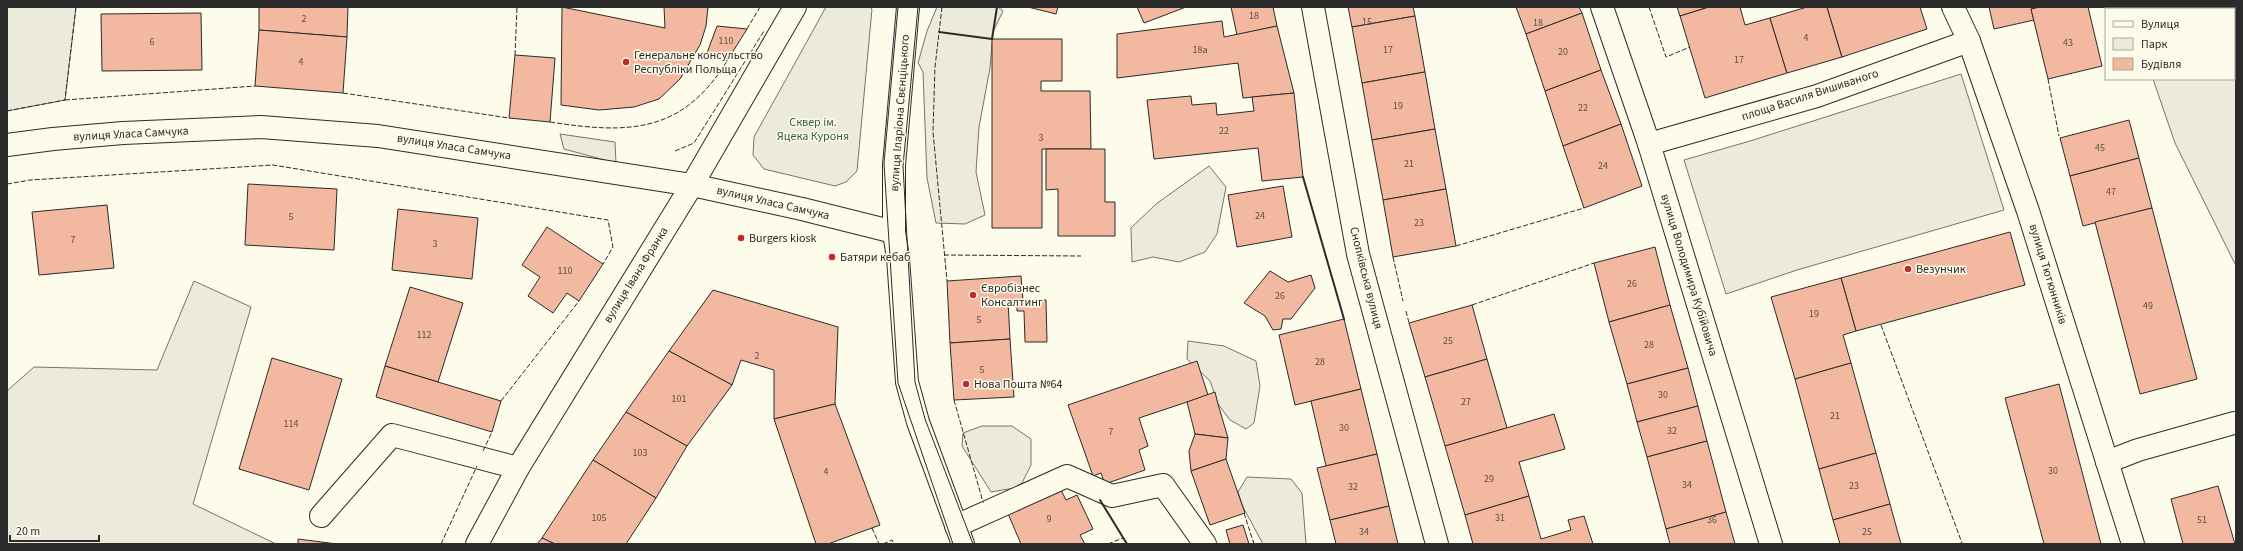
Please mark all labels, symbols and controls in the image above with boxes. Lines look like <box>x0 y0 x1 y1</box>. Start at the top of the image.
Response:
legend <box>2105 8 2235 80</box>
house number: 18 <box>1249 9 1259 23</box>
house number: 2 <box>302 12 307 26</box>
house number: 15 <box>1362 15 1372 29</box>
house number: 18 <box>1533 16 1543 30</box>
text: Вулиця <box>2141 16 2179 33</box>
house number: 4 <box>1804 31 1809 45</box>
house number: 110 <box>719 34 733 48</box>
street label: вулиця Іларіона Свєнціцького <box>886 34 914 192</box>
house number: 6 <box>150 35 155 49</box>
house number: 43 <box>2063 36 2073 50</box>
text: Парк <box>2141 36 2167 53</box>
house number: 18а <box>1193 43 1207 57</box>
house number: 17 <box>1383 43 1393 57</box>
house number: 20 <box>1558 45 1568 59</box>
place label: Генеральне консульство Республіки Польща <box>634 47 763 78</box>
house number: 17 <box>1734 53 1744 67</box>
house number: 4 <box>299 55 304 69</box>
text: Будівля <box>2141 56 2181 73</box>
marker: Генеральне консульство Республіки Польща <box>621 57 631 67</box>
street label: площа Василя Вишиваного <box>1739 65 1881 125</box>
house number: 19 <box>1393 99 1403 113</box>
house number: 22 <box>1578 101 1588 115</box>
park label: Сквер ім. Яцека Куроня <box>777 114 849 145</box>
street label: вулиця Уласа Самчука <box>73 122 189 146</box>
house number: 22 <box>1219 124 1229 138</box>
street label: вулиця Уласа Самчука <box>396 130 512 164</box>
house number: 3 <box>1039 131 1044 145</box>
house number: 45 <box>2095 141 2105 155</box>
house number: 21 <box>1404 157 1414 171</box>
house number: 24 <box>1598 159 1608 173</box>
street label: вулиця Уласа Самчука <box>715 182 831 224</box>
house number: 47 <box>2106 185 2116 199</box>
street label: вулиця Володимира Кубійовича <box>1656 192 1722 358</box>
house number: 24 <box>1255 209 1265 223</box>
house number: 5 <box>289 210 294 224</box>
house number: 23 <box>1414 216 1424 230</box>
street label: вулиця Тютюнників <box>2025 222 2071 326</box>
street label: вулиця Івана Франка <box>600 224 672 326</box>
street label: Снопківська вулиця <box>1345 225 1387 331</box>
place label: Burgers kiosk <box>749 230 816 247</box>
house number: 7 <box>71 233 76 247</box>
marker: Burgers kiosk <box>736 233 746 243</box>
house number: 3 <box>433 237 438 251</box>
place label: Батяри кебаб <box>840 249 911 266</box>
marker: Батяри кебаб <box>827 252 837 262</box>
place label: Везунчик <box>1916 261 1966 278</box>
house number: 110 <box>558 264 572 278</box>
marker: Везунчик <box>1903 264 1913 274</box>
house number: 26 <box>1627 277 1637 291</box>
place label: Євробізнес Консалтинг <box>981 280 1043 311</box>
house number: 26 <box>1275 289 1285 303</box>
marker: Євробізнес Консалтинг <box>968 290 978 300</box>
house number: 49 <box>2143 299 2153 313</box>
house number: 19 <box>1809 307 1819 321</box>
house number: 5 <box>977 313 982 327</box>
house number: 112 <box>417 328 431 342</box>
house number: 25 <box>1443 334 1453 348</box>
house number: 28 <box>1644 338 1654 352</box>
house number: 2 <box>755 349 760 363</box>
house number: 28 <box>1315 355 1325 369</box>
house number: 5 <box>980 363 985 377</box>
place label: Нова Пошта №64 <box>974 376 1062 393</box>
marker: Нова Пошта №64 <box>961 379 971 389</box>
house number: 30 <box>1658 388 1668 402</box>
house number: 101 <box>672 392 686 406</box>
house number: 27 <box>1461 395 1471 409</box>
house number: 21 <box>1830 409 1840 423</box>
house number: 114 <box>284 417 298 431</box>
house number: 30 <box>1339 421 1349 435</box>
house number: 32 <box>1667 424 1677 438</box>
house number: 7 <box>1109 425 1114 439</box>
house number: 103 <box>633 446 647 460</box>
house number: 30 <box>2048 464 2058 478</box>
house number: 4 <box>824 465 829 479</box>
house number: 29 <box>1484 472 1494 486</box>
house number: 34 <box>1682 478 1692 492</box>
house number: 23 <box>1849 479 1859 493</box>
house number: 32 <box>1348 480 1358 494</box>
house number: 105 <box>592 511 606 525</box>
house number: 31 <box>1495 511 1505 525</box>
house number: 9 <box>1047 512 1052 526</box>
house number: 36 <box>1707 513 1717 527</box>
house number: 51 <box>2197 513 2207 527</box>
scale bar <box>10 517 99 543</box>
text: 20 m <box>16 523 40 540</box>
house number: 34 <box>1359 525 1369 539</box>
house number: 25 <box>1862 525 1872 539</box>

